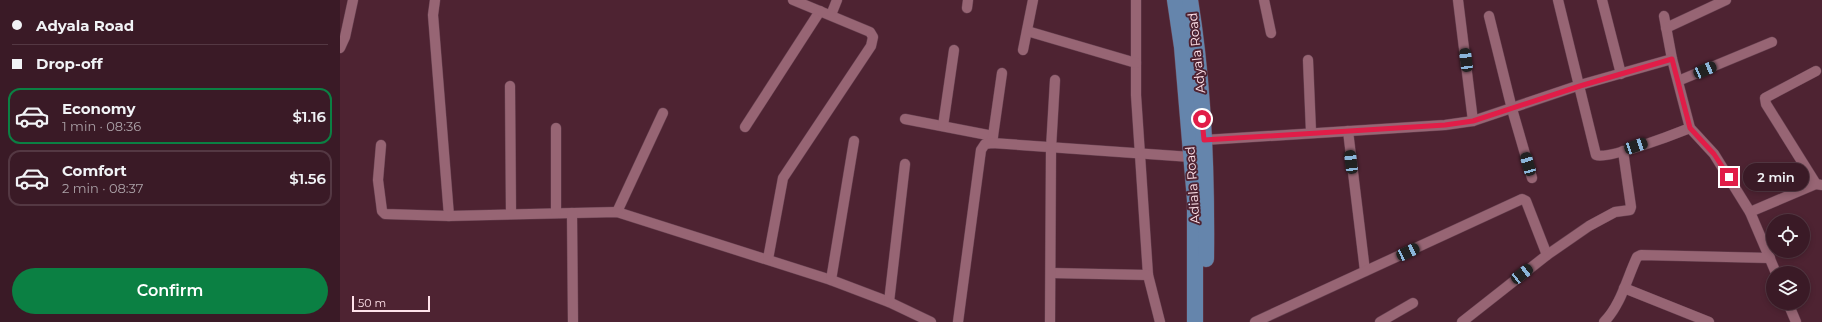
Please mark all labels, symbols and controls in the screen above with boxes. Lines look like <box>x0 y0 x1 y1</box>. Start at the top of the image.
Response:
street label: Adyala Road <box>1184 12 1208 94</box>
text: Adyala Road <box>36 16 134 35</box>
car <box>1459 47 1473 73</box>
text: Drop-off <box>36 54 103 73</box>
car <box>1692 60 1718 80</box>
icon: car <box>14 98 50 134</box>
text: Economy <box>62 99 135 118</box>
text: $1.16 <box>292 107 326 126</box>
route start <box>1193 110 1211 128</box>
text: 1 min · 08:36 <box>62 118 141 134</box>
car <box>1623 136 1649 156</box>
street label: Adiala Road <box>1181 146 1203 224</box>
car <box>1344 149 1358 175</box>
car <box>1519 151 1537 177</box>
icon: car <box>14 160 50 196</box>
text: Comfort <box>62 161 127 180</box>
callout: 2 min <box>1743 163 1809 191</box>
route end <box>1720 168 1738 186</box>
text: $1.56 <box>289 169 326 188</box>
text: 2 min <box>1757 169 1795 185</box>
text: 2 min · 08:37 <box>62 180 143 196</box>
map controls <box>1766 214 1810 310</box>
button: locate <box>1766 214 1810 258</box>
car <box>1395 241 1421 263</box>
car <box>1509 262 1535 286</box>
button: layers <box>1766 266 1810 310</box>
button: Confirm <box>12 268 328 314</box>
scale bar <box>352 294 430 313</box>
text: 50 m <box>358 296 386 310</box>

